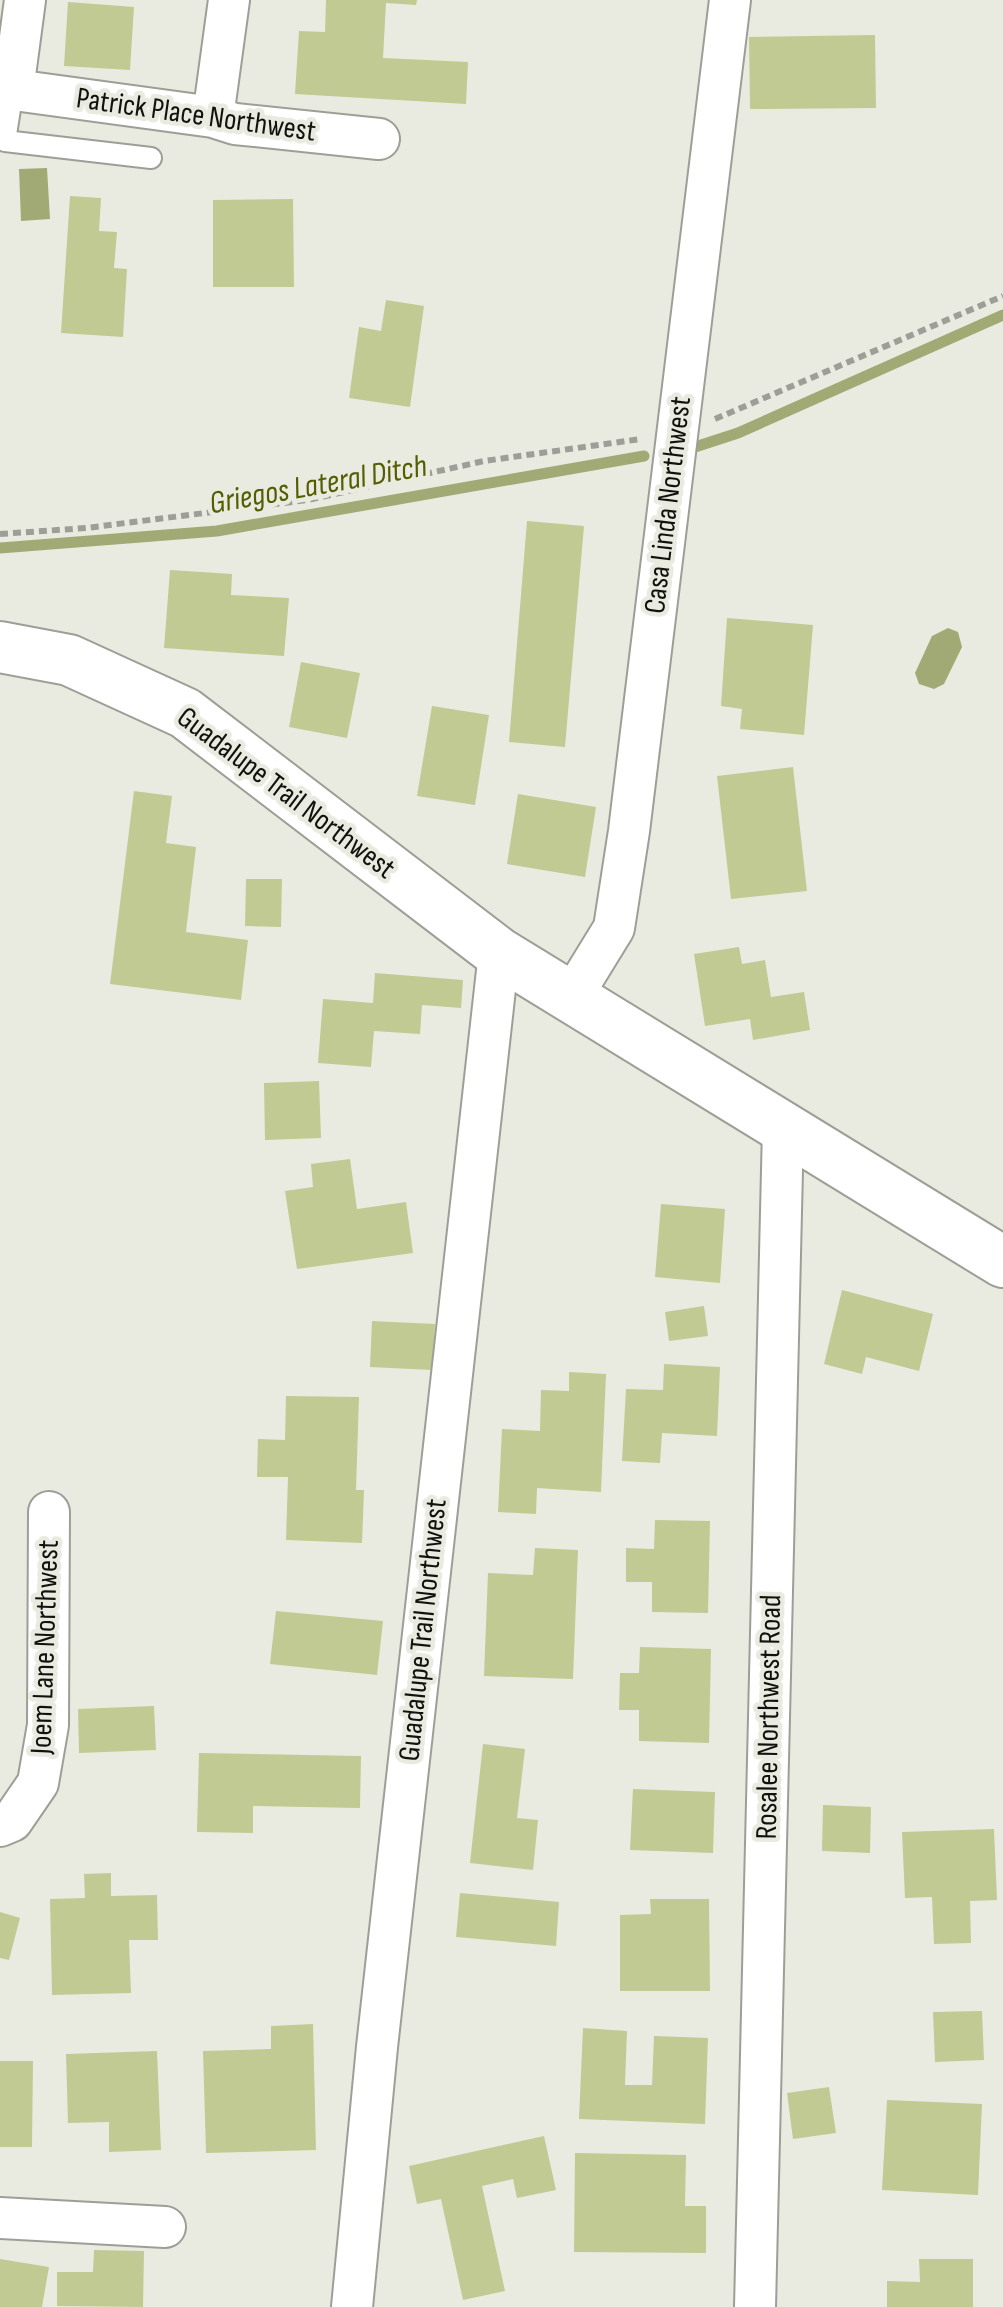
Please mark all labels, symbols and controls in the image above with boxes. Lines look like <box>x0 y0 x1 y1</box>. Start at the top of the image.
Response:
street label: Patrick Place Northwest <box>74 80 318 150</box>
street label: Casa Linda Northwest <box>637 394 699 616</box>
water label: Griegos Lateral Ditch <box>206 447 430 523</box>
street label: Guadalupe Trail Northwest <box>170 699 402 887</box>
street label: Guadalupe Trail Northwest <box>391 1497 455 1763</box>
street label: Joem Lane Northwest <box>23 1539 67 1756</box>
street label: Rosalee Northwest Road <box>749 1594 789 1840</box>

